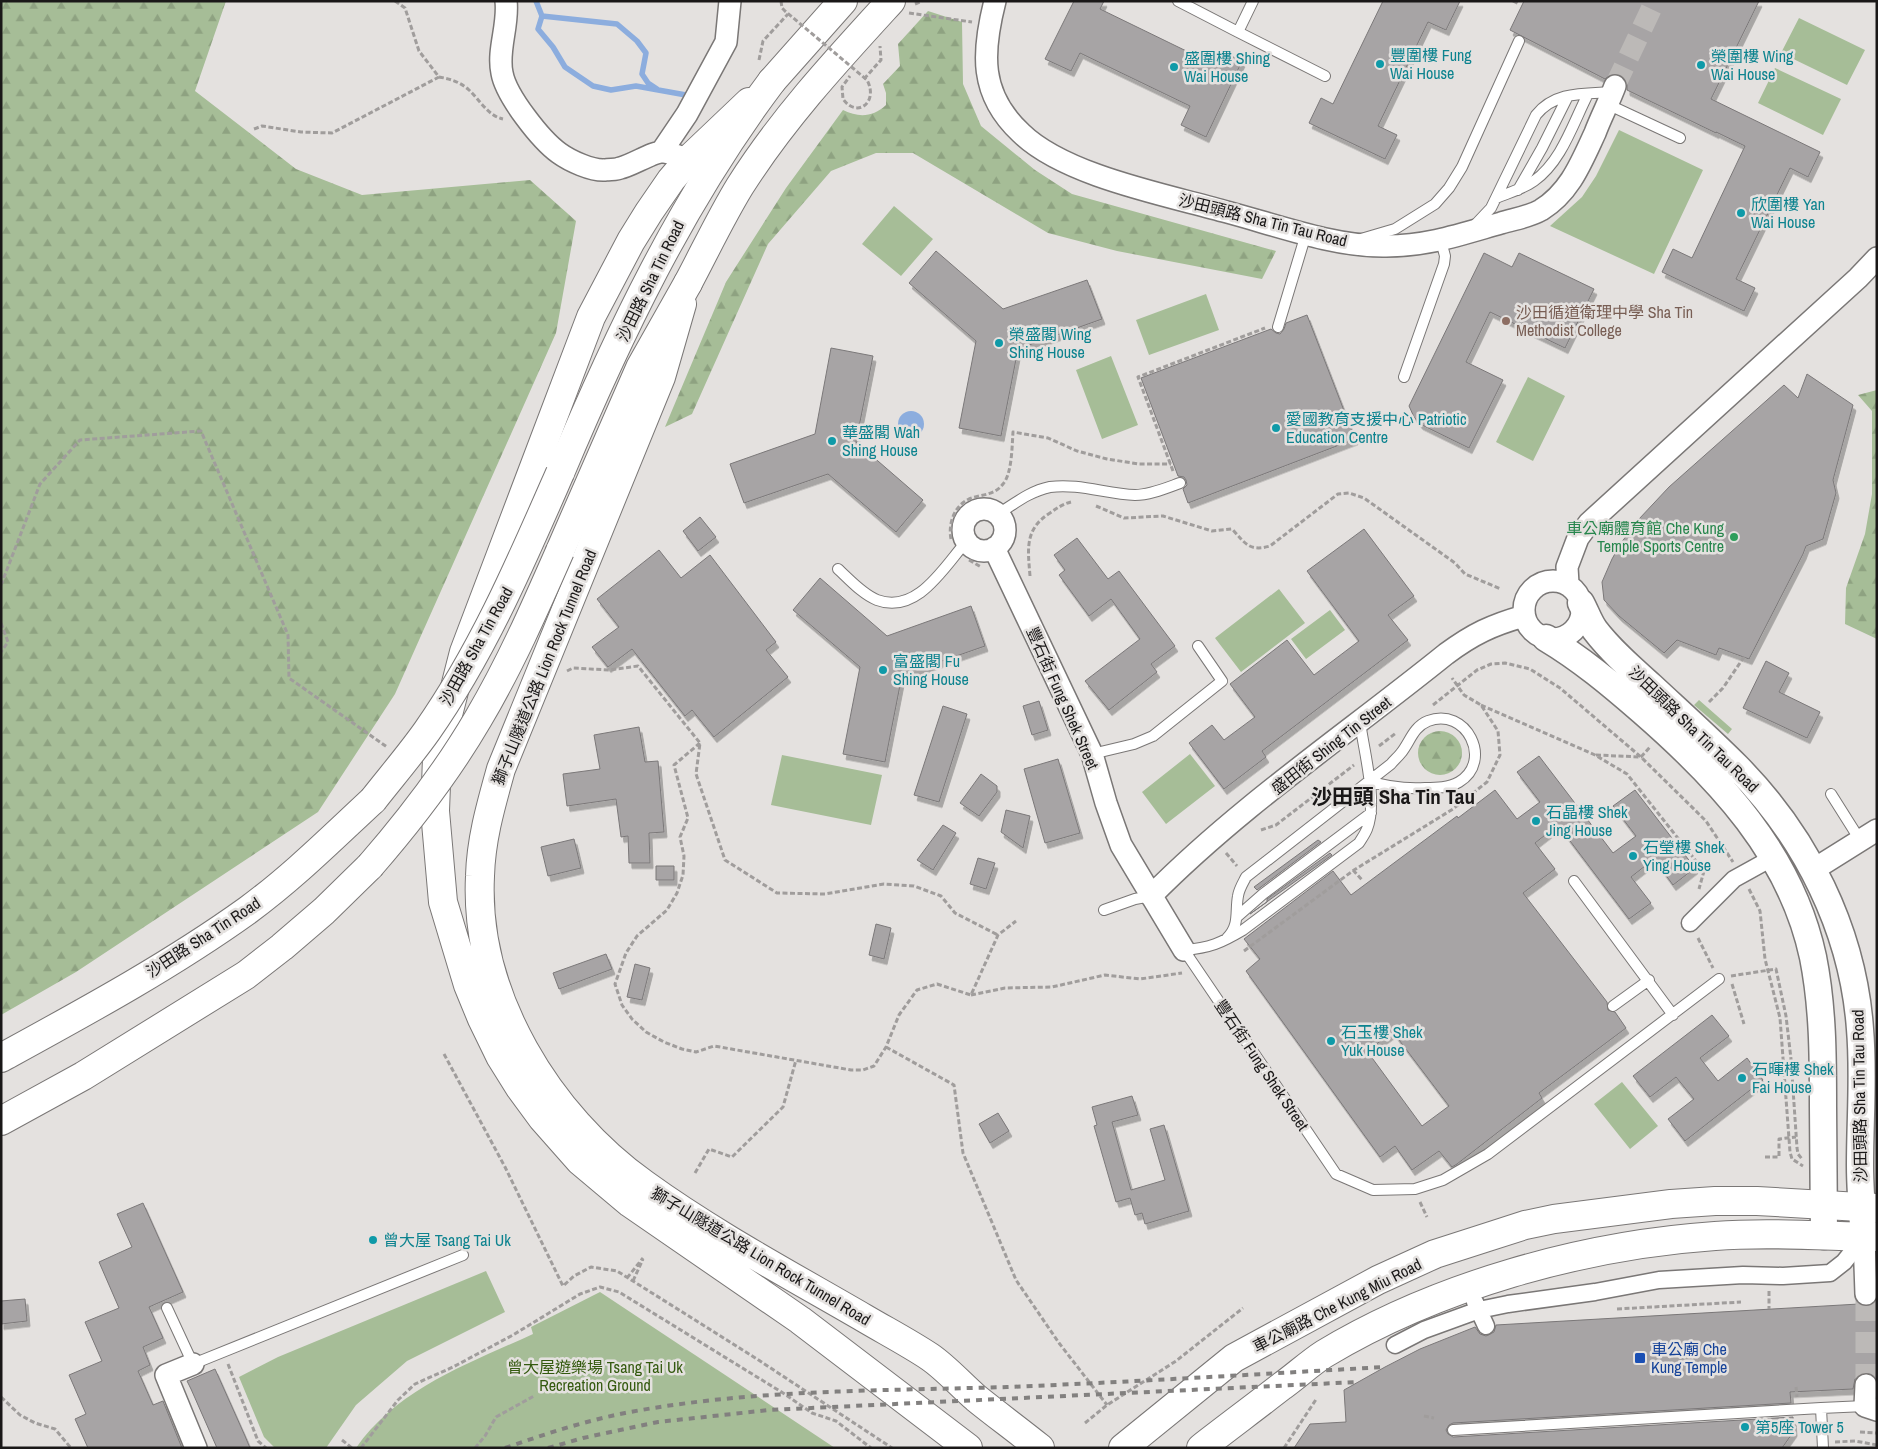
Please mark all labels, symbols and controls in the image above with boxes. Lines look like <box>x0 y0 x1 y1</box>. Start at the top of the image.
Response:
place label: 豐圍樓 Fung Wai House <box>1390 44 1472 84</box>
place label: 榮圍樓 Wing Wai House <box>1711 45 1794 85</box>
place label: 盛圍樓 Shing Wai House <box>1184 47 1271 87</box>
marker: 豐圍樓 Fung Wai House <box>1374 58 1386 70</box>
marker: 榮圍樓 Wing Wai House <box>1695 59 1707 71</box>
marker: 盛圍樓 Shing Wai House <box>1168 61 1180 73</box>
street label: 沙田頭路 Sha Tin Tau Road <box>1176 188 1350 252</box>
place label: 欣圍樓 Yan Wai House <box>1751 193 1825 233</box>
marker: 欣圍樓 Yan Wai House <box>1735 207 1747 219</box>
street label: 沙田路 Sha Tin Road <box>611 217 689 345</box>
place label: 沙田循道衛理中學 Sha Tin Methodist College <box>1516 301 1693 341</box>
marker: 沙田循道衛理中學 Sha Tin Methodist College <box>1500 315 1512 327</box>
place label: 榮盛閣 Wing Shing House <box>1009 323 1092 363</box>
marker: 榮盛閣 Wing Shing House <box>993 337 1005 349</box>
place label: 愛國教育支援中心 Patriotic Education Centre <box>1286 408 1467 448</box>
place label: 華盛閣 Wah Shing House <box>842 421 920 461</box>
marker: 愛國教育支援中心 Patriotic Education Centre <box>1270 422 1282 434</box>
marker: 華盛閣 Wah Shing House <box>826 435 838 447</box>
place label: 車公廟體育館 Che Kung Temple Sports Centre <box>1566 517 1725 557</box>
marker: 車公廟體育館 Che Kung Temple Sports Centre <box>1728 531 1740 543</box>
street label: 獅子山隧道公路 Lion Rock Tunnel Road <box>487 546 601 788</box>
street label: 沙田路 Sha Tin Road <box>434 583 518 709</box>
street label: 豐石街 Fung Shek Street <box>1022 623 1104 773</box>
place label: 富盛閣 Fu Shing House <box>893 650 969 690</box>
street label: 沙田頭路 Sha Tin Tau Road <box>1624 661 1764 797</box>
marker: 富盛閣 Fu Shing House <box>877 664 889 676</box>
street label: 盛田街 Shing Tin Street <box>1266 691 1396 799</box>
district label: 沙田頭 Sha Tin Tau <box>1311 782 1475 811</box>
place label: 石晶樓 Shek Jing House <box>1546 801 1628 841</box>
marker: 石晶樓 Shek Jing House <box>1530 815 1542 827</box>
place label: 石瑩樓 Shek Ying House <box>1643 836 1725 876</box>
marker: 石瑩樓 Shek Ying House <box>1627 850 1639 862</box>
street label: 沙田路 Sha Tin Road <box>142 892 264 982</box>
street label: 豐石街 Fung Shek Street <box>1210 995 1314 1135</box>
street label: 沙田頭路 Sha Tin Tau Road <box>1846 1009 1872 1183</box>
place label: 石玉樓 Shek Yuk House <box>1341 1021 1423 1061</box>
marker: 石玉樓 Shek Yuk House <box>1325 1035 1337 1047</box>
place label: 石暉樓 Shek Fai House <box>1752 1058 1834 1098</box>
marker: 石暉樓 Shek Fai House <box>1736 1072 1748 1084</box>
street label: 獅子山隧道公路 Lion Rock Tunnel Road <box>647 1182 875 1330</box>
place label: 曾大屋 Tsang Tai Uk <box>383 1229 511 1251</box>
marker: 曾大屋 Tsang Tai Uk <box>367 1234 379 1246</box>
street label: 車公廟路 Che Kung Miu Road <box>1249 1253 1425 1357</box>
place label: 車公廟 Che Kung Temple <box>1651 1338 1727 1378</box>
marker: 車公廟 Che Kung Temple <box>1633 1351 1647 1365</box>
park label: 曾大屋遊樂場 Tsang Tai Uk Recreation Ground <box>507 1356 683 1396</box>
place label: 第5座 Tower 5 <box>1755 1416 1844 1438</box>
marker: 第5座 Tower 5 <box>1739 1421 1751 1433</box>

